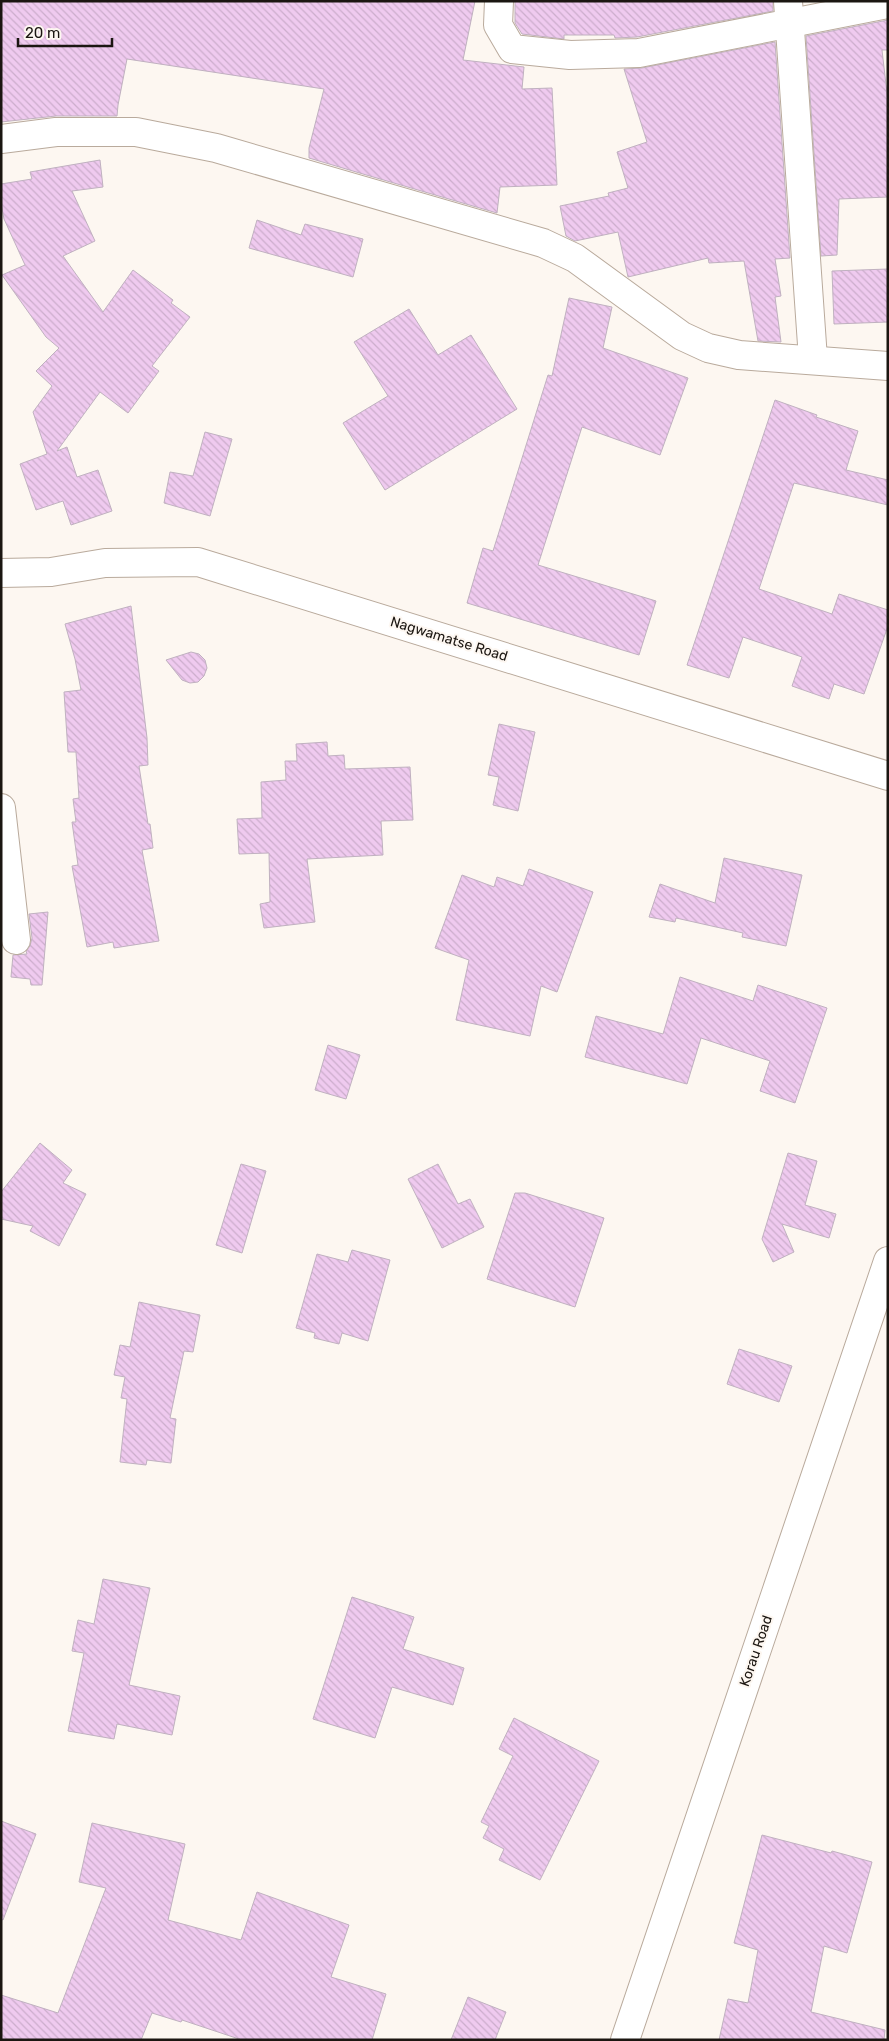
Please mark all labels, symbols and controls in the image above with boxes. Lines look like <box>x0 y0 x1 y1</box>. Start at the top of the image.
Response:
scale bar <box>18 15 111 47</box>
text: 20 m <box>25 24 60 42</box>
street label: Nagwamatse Road <box>388 613 510 665</box>
street label: Korau Road <box>736 1613 776 1689</box>

